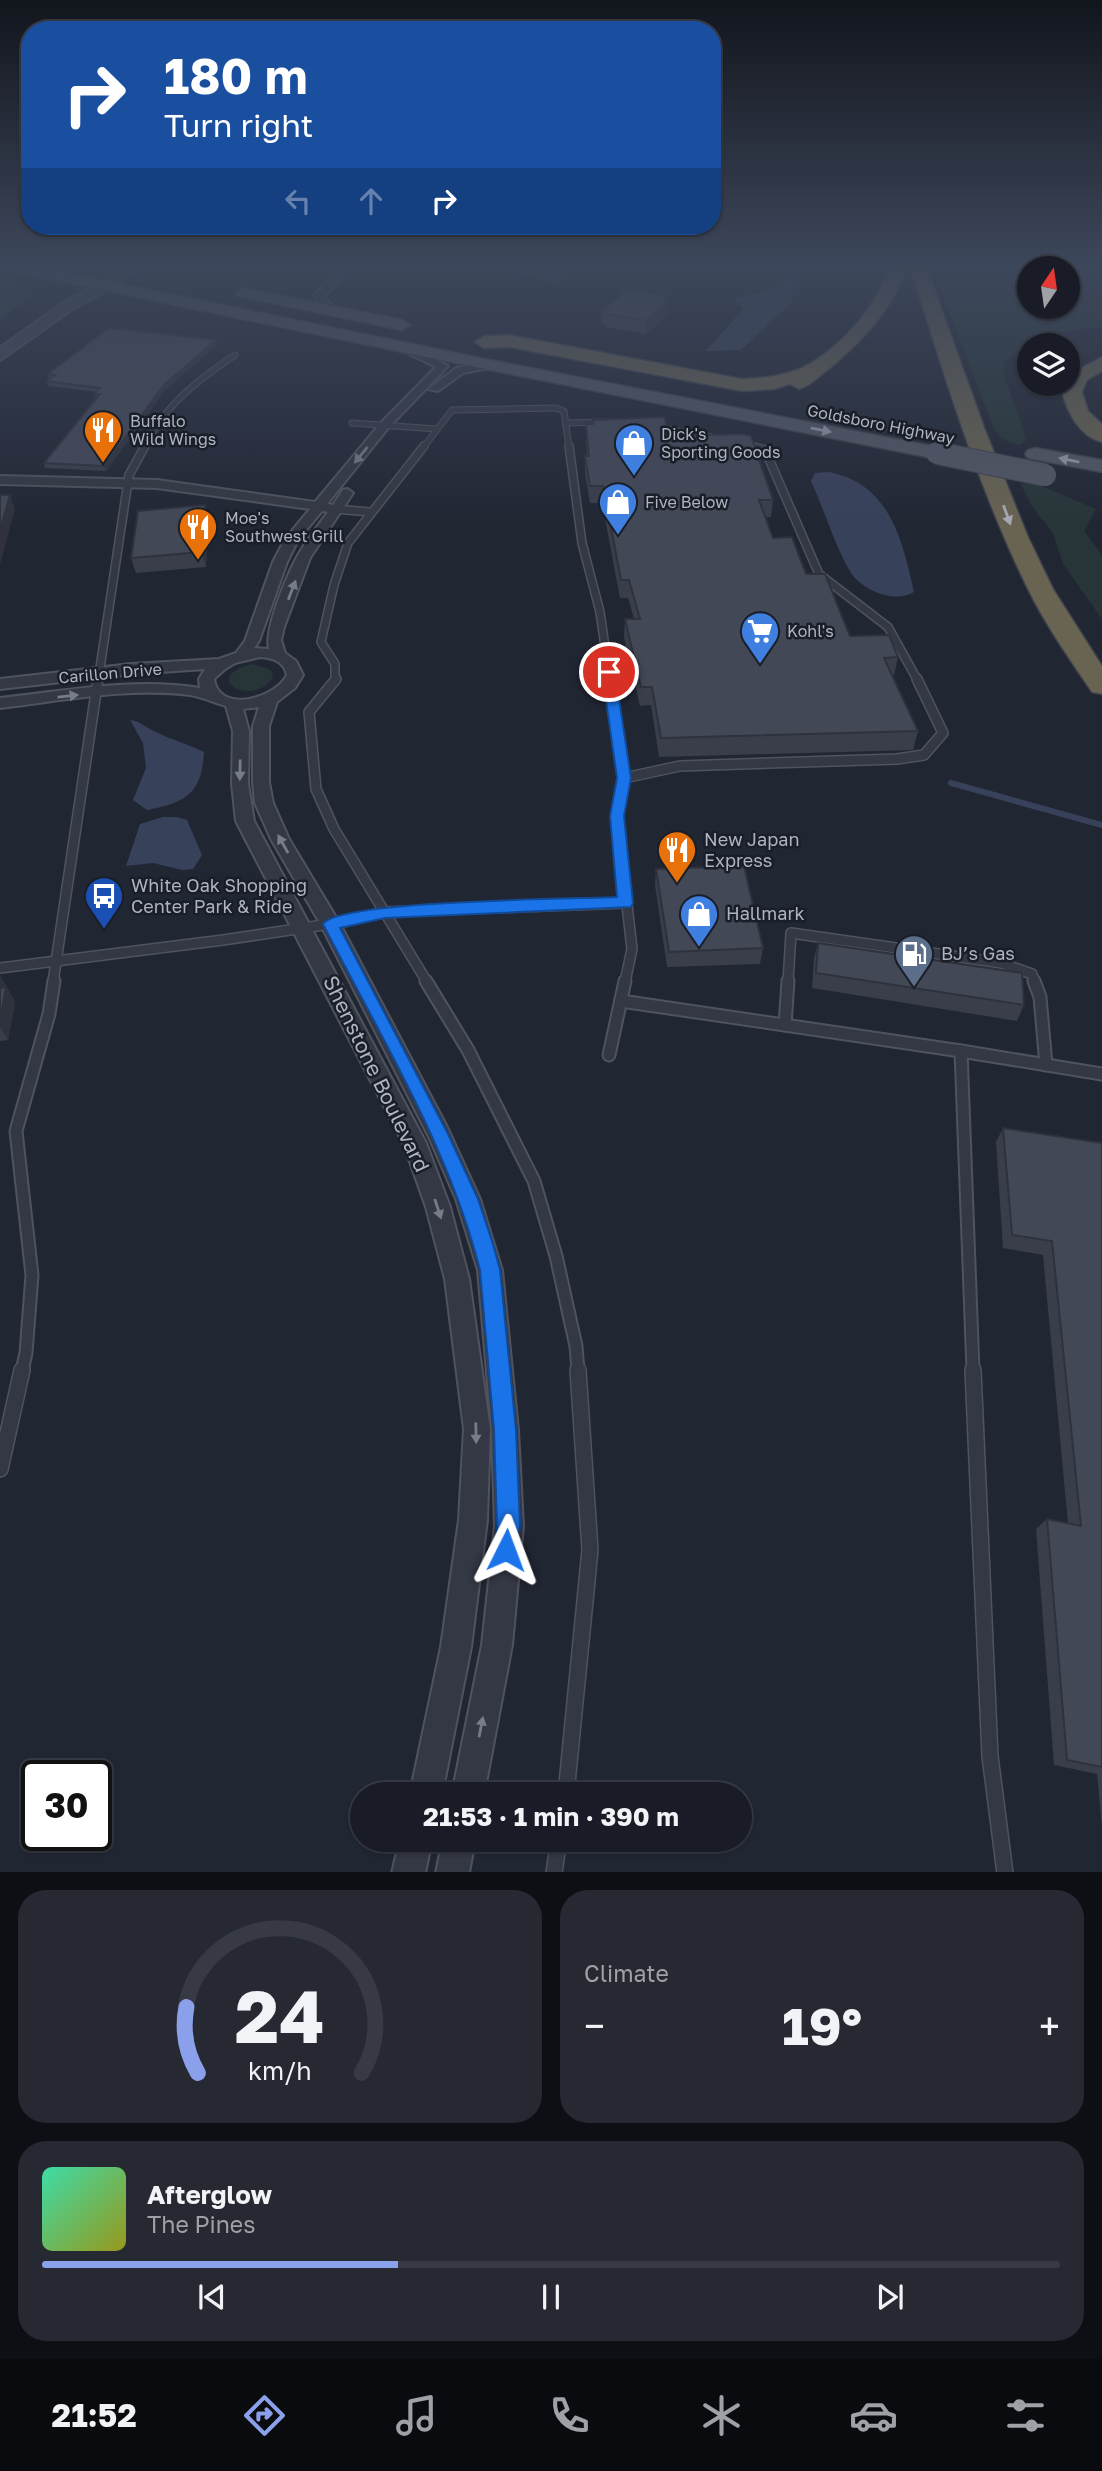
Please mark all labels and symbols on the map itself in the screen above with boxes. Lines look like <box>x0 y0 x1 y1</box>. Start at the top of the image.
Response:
north arrow <box>1017 256 1080 318</box>
street label: Goldsboro Highway <box>806 400 956 448</box>
restaurant icon: Buffalo Wild Wings <box>82 409 124 464</box>
place label: Buffalo Wild Wings <box>130 411 216 449</box>
shop icon: Dick's Sporting Goods <box>613 422 655 477</box>
place label: Dick's Sporting Goods <box>661 424 780 462</box>
one-way arrow <box>810 425 832 436</box>
one-way arrow <box>353 445 368 463</box>
one-way arrow <box>1058 454 1080 465</box>
shop icon: Five Below <box>597 481 639 536</box>
place label: Five Below <box>645 492 728 512</box>
one-way arrow <box>1002 504 1013 525</box>
restaurant icon: Moe's Southwest Grill <box>177 506 219 561</box>
place label: Moe's Southwest Grill <box>225 508 344 546</box>
one-way arrow <box>287 579 298 600</box>
supermarket icon: Kohl's <box>739 610 781 665</box>
place label: Kohl's <box>787 621 834 641</box>
pin <box>579 642 639 702</box>
street label: Carillon Drive <box>58 659 162 687</box>
one-way arrow <box>57 690 79 701</box>
one-way arrow <box>234 759 246 781</box>
place label: New Japan Express <box>704 828 800 871</box>
restaurant icon: New Japan Express <box>656 829 698 884</box>
one-way arrow <box>277 834 289 854</box>
place label: White Oak Shopping Center Park & Ride <box>131 874 307 917</box>
bus stop icon: White Oak Shopping Center Park & Ride <box>83 875 125 930</box>
shop icon: Hallmark <box>678 893 720 948</box>
place label: Hallmark <box>726 902 805 924</box>
fuel station icon: BJ’s Gas <box>893 933 935 988</box>
place label: BJ’s Gas <box>941 942 1015 964</box>
street label: Shenstone Boulevard <box>318 971 436 1176</box>
one-way arrow <box>433 1199 444 1220</box>
one-way arrow <box>471 1422 482 1444</box>
position arrow <box>469 1513 543 1587</box>
one-way arrow <box>475 1716 486 1738</box>
speed limit sign: 30 <box>21 1760 112 1851</box>

